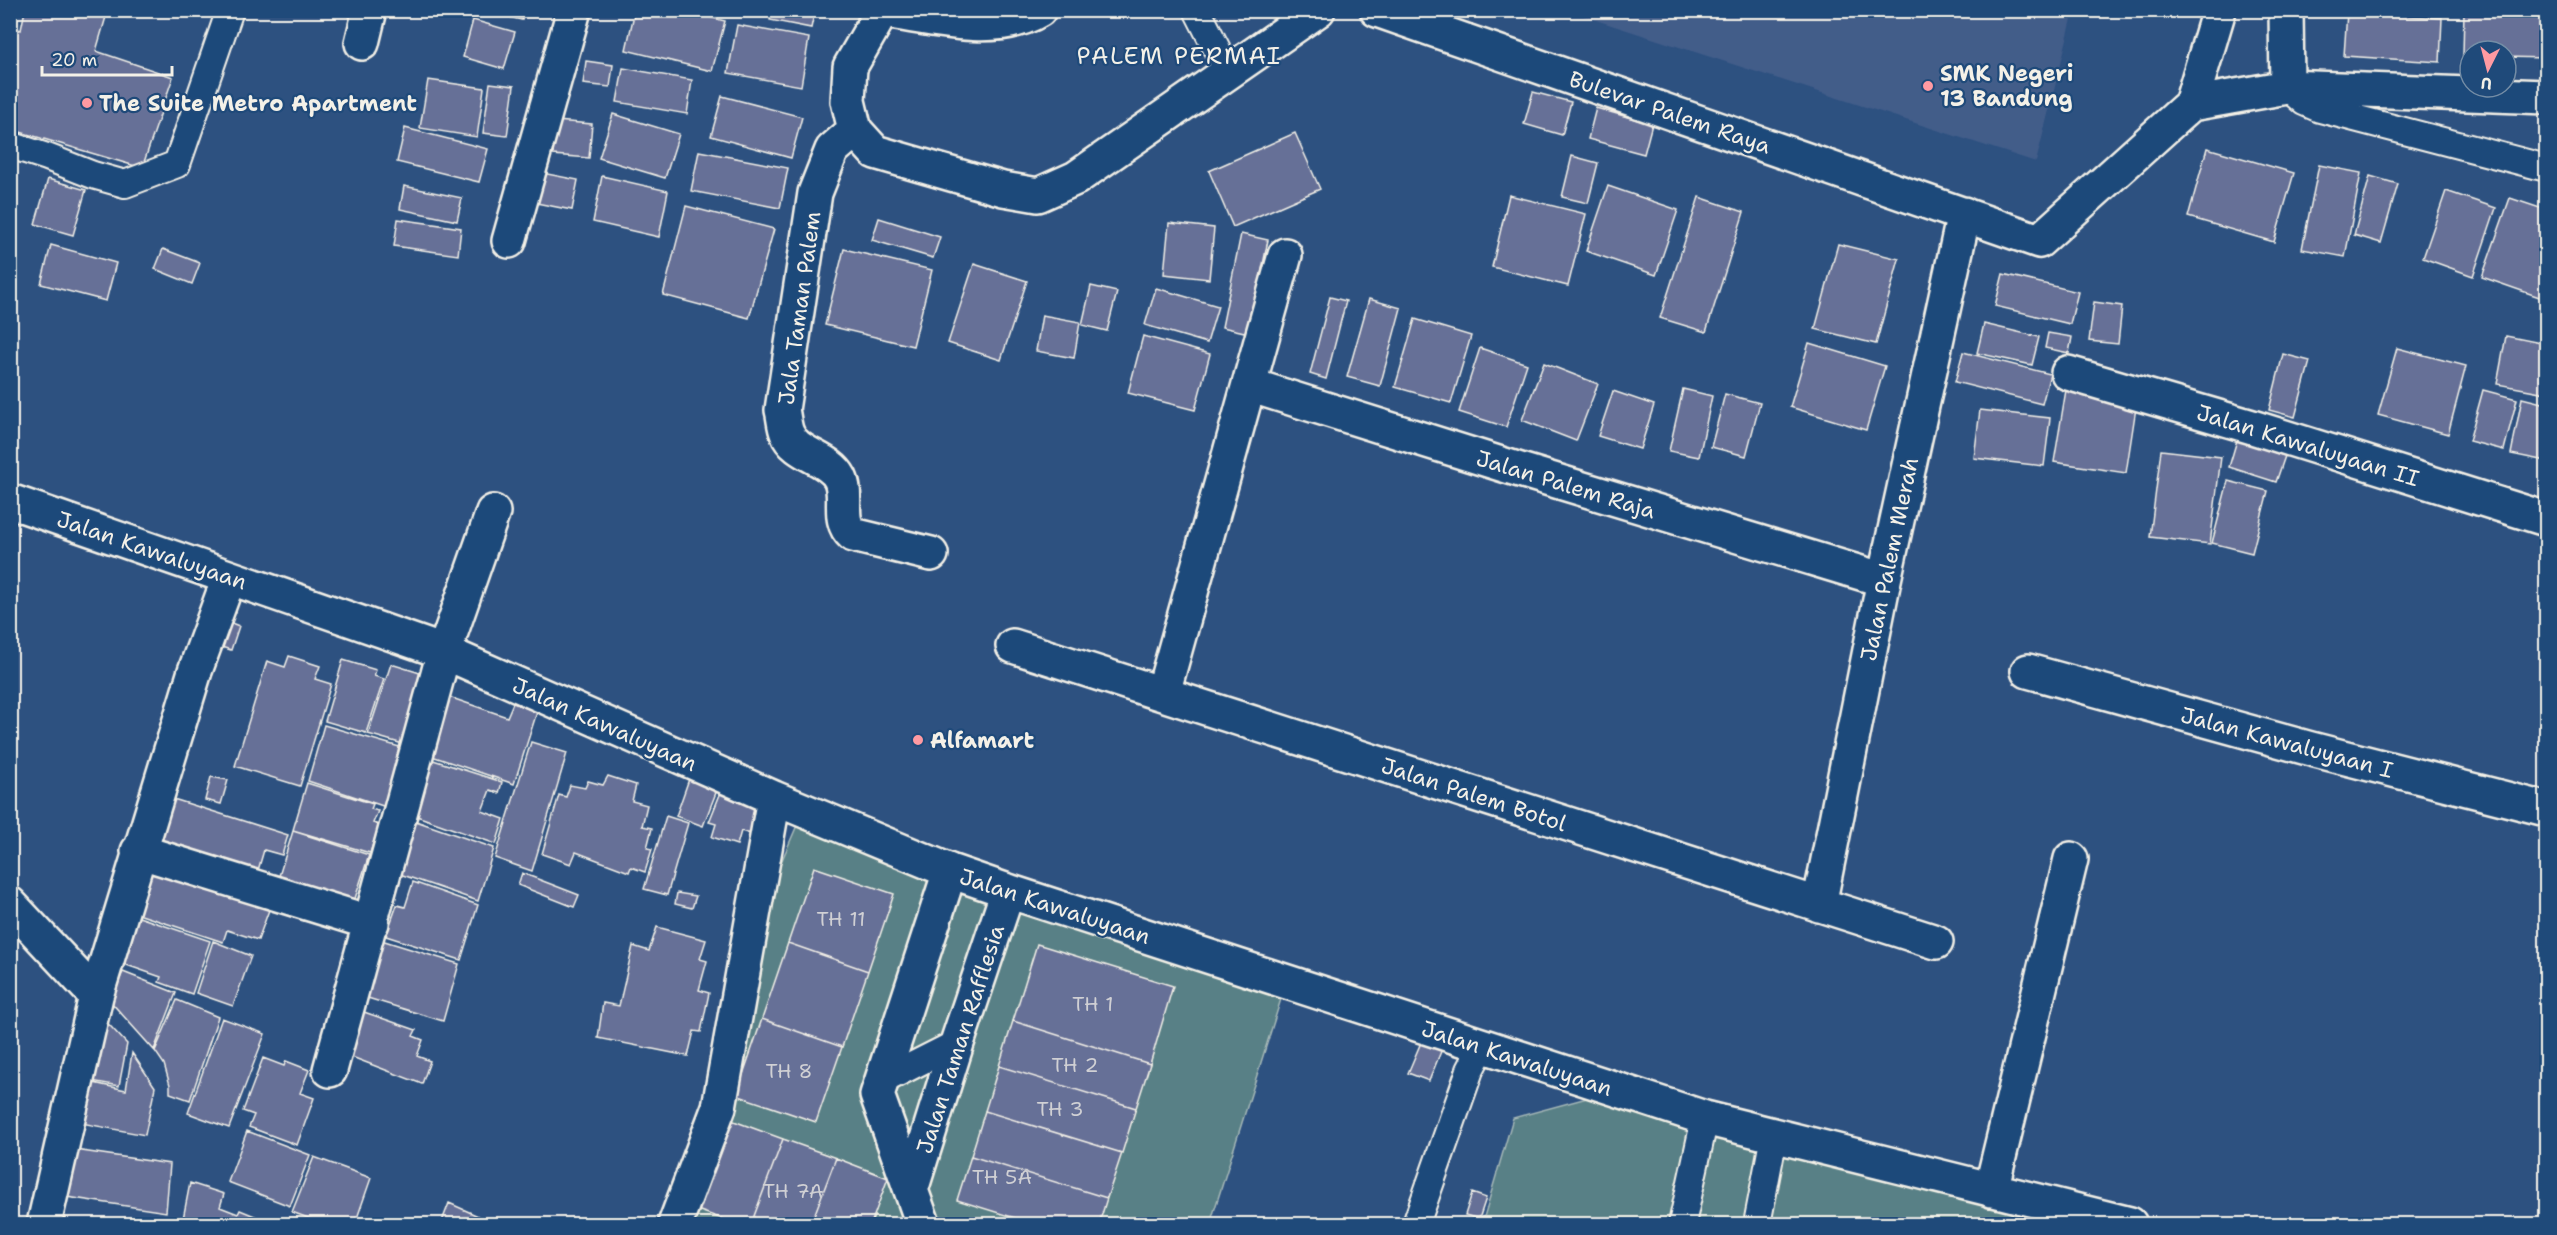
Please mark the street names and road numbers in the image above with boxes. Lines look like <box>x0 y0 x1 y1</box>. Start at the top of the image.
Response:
street label: Bulevar Palem Raya <box>1565 64 1775 161</box>
street label: Jala Taman Palem <box>772 209 827 407</box>
street label: Jalan Kawaluyaan II <box>2193 398 2423 493</box>
street label: Jalan Palem Raja <box>1473 443 1659 526</box>
street label: Jalan Palem Merah <box>1854 455 1925 664</box>
street label: Jalan Kawaluyaan <box>53 504 251 597</box>
street label: Jalan Kawaluyaan <box>508 671 702 778</box>
street label: Jalan Kawaluyaan I <box>2178 700 2396 785</box>
street label: Jalan Palem Botol <box>1378 751 1570 838</box>
street label: Jalan Kawaluyaan <box>956 862 1154 951</box>
street label: Jalan Taman Rafflesia <box>910 921 1011 1157</box>
street label: Jalan Kawaluyaan <box>1418 1014 1616 1103</box>

